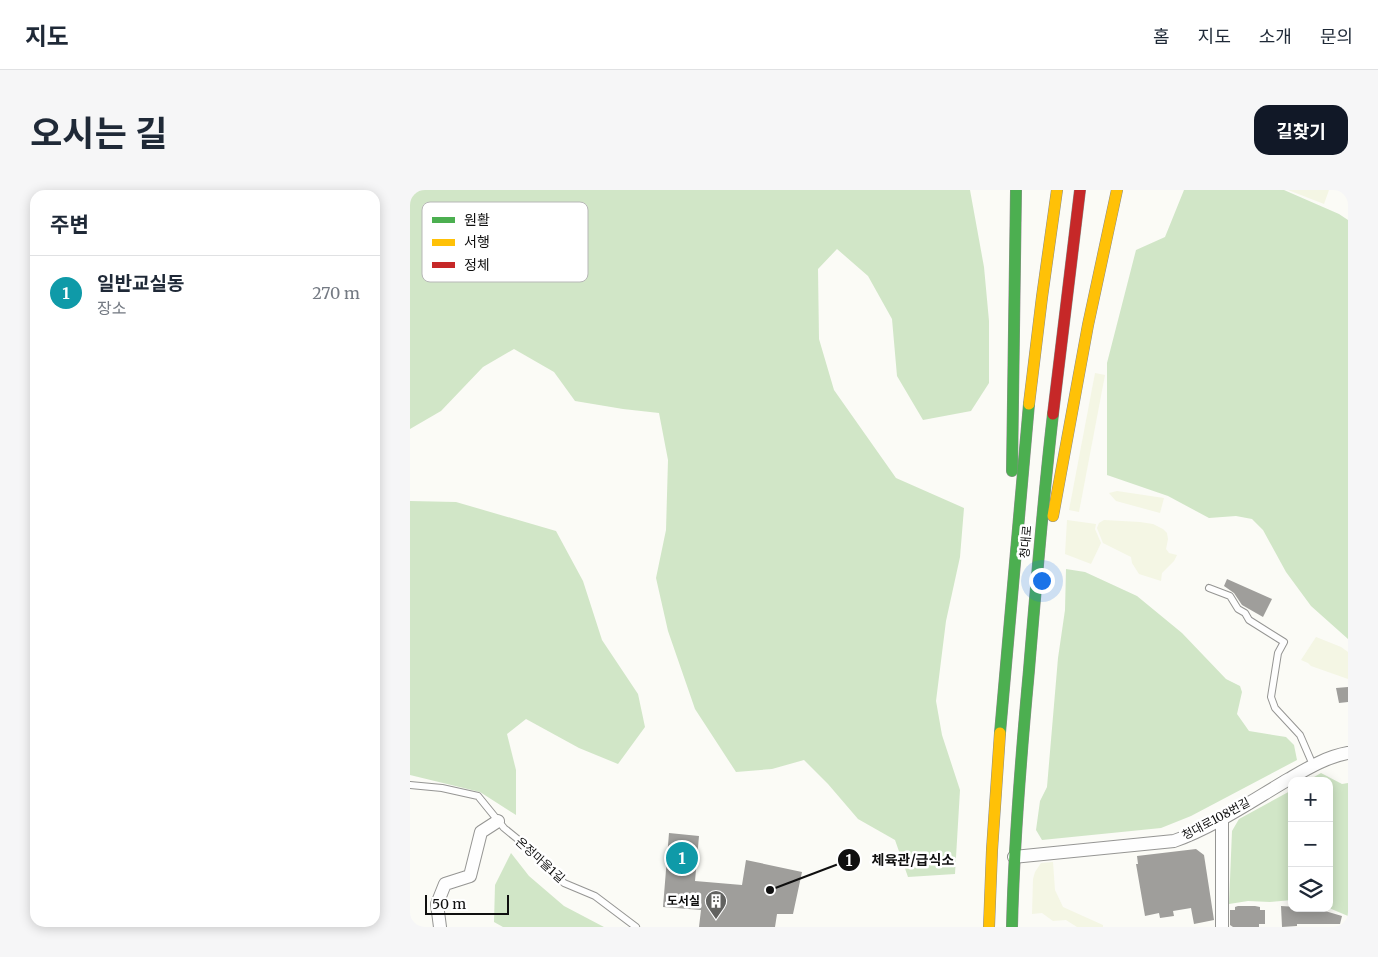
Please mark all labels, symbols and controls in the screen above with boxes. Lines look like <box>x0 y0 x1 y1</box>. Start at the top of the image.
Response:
text: 지도 <box>25 21 69 52</box>
text: 홈 <box>1153 25 1170 48</box>
text: 지도 <box>1198 25 1231 48</box>
text: 소개 <box>1259 25 1292 48</box>
text: 문의 <box>1320 25 1353 48</box>
button: 길찾기 <box>1254 105 1348 155</box>
text: 오시는 길 <box>30 112 167 156</box>
legend <box>422 202 588 282</box>
text: 주변 <box>50 211 89 238</box>
text: 원활 <box>464 211 490 229</box>
text: 서행 <box>464 233 490 251</box>
text: 정체 <box>464 256 490 274</box>
text: 일반교실동 <box>97 271 184 295</box>
text: 1 <box>62 283 70 303</box>
text: 270 m <box>312 283 360 303</box>
text: 장소 <box>97 298 126 318</box>
street label: 청대로 <box>1017 525 1034 559</box>
your location <box>1029 568 1055 594</box>
map controls <box>1288 777 1333 912</box>
button: + <box>1288 777 1333 822</box>
street label: 청대로108번길 <box>1179 794 1252 843</box>
button: − <box>1288 822 1333 867</box>
street label: 온정마을1길 <box>513 834 568 885</box>
pin: 1 <box>666 839 698 877</box>
callout: 체육관/급식소 <box>836 846 964 875</box>
text: 1 <box>846 851 853 870</box>
text: 체육관/급식소 <box>872 851 955 869</box>
button: layers <box>1288 867 1333 912</box>
building icon: 도서실 <box>704 889 728 920</box>
scale bar <box>425 892 509 915</box>
place label: 도서실 <box>667 893 700 908</box>
text: 50 m <box>432 895 466 913</box>

